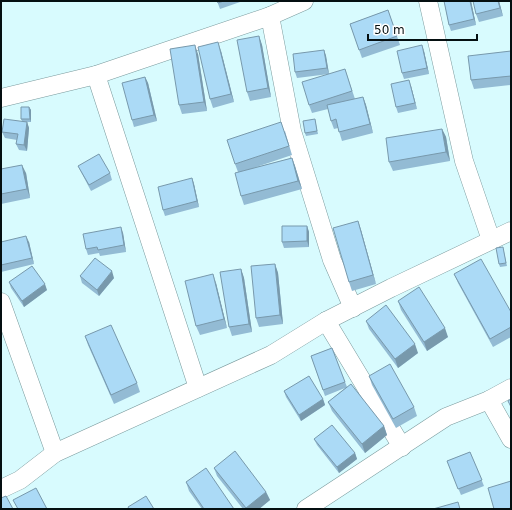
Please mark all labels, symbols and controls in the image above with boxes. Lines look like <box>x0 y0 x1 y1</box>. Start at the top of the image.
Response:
scale bar <box>368 16 477 42</box>
text: 50 m <box>374 23 405 37</box>

